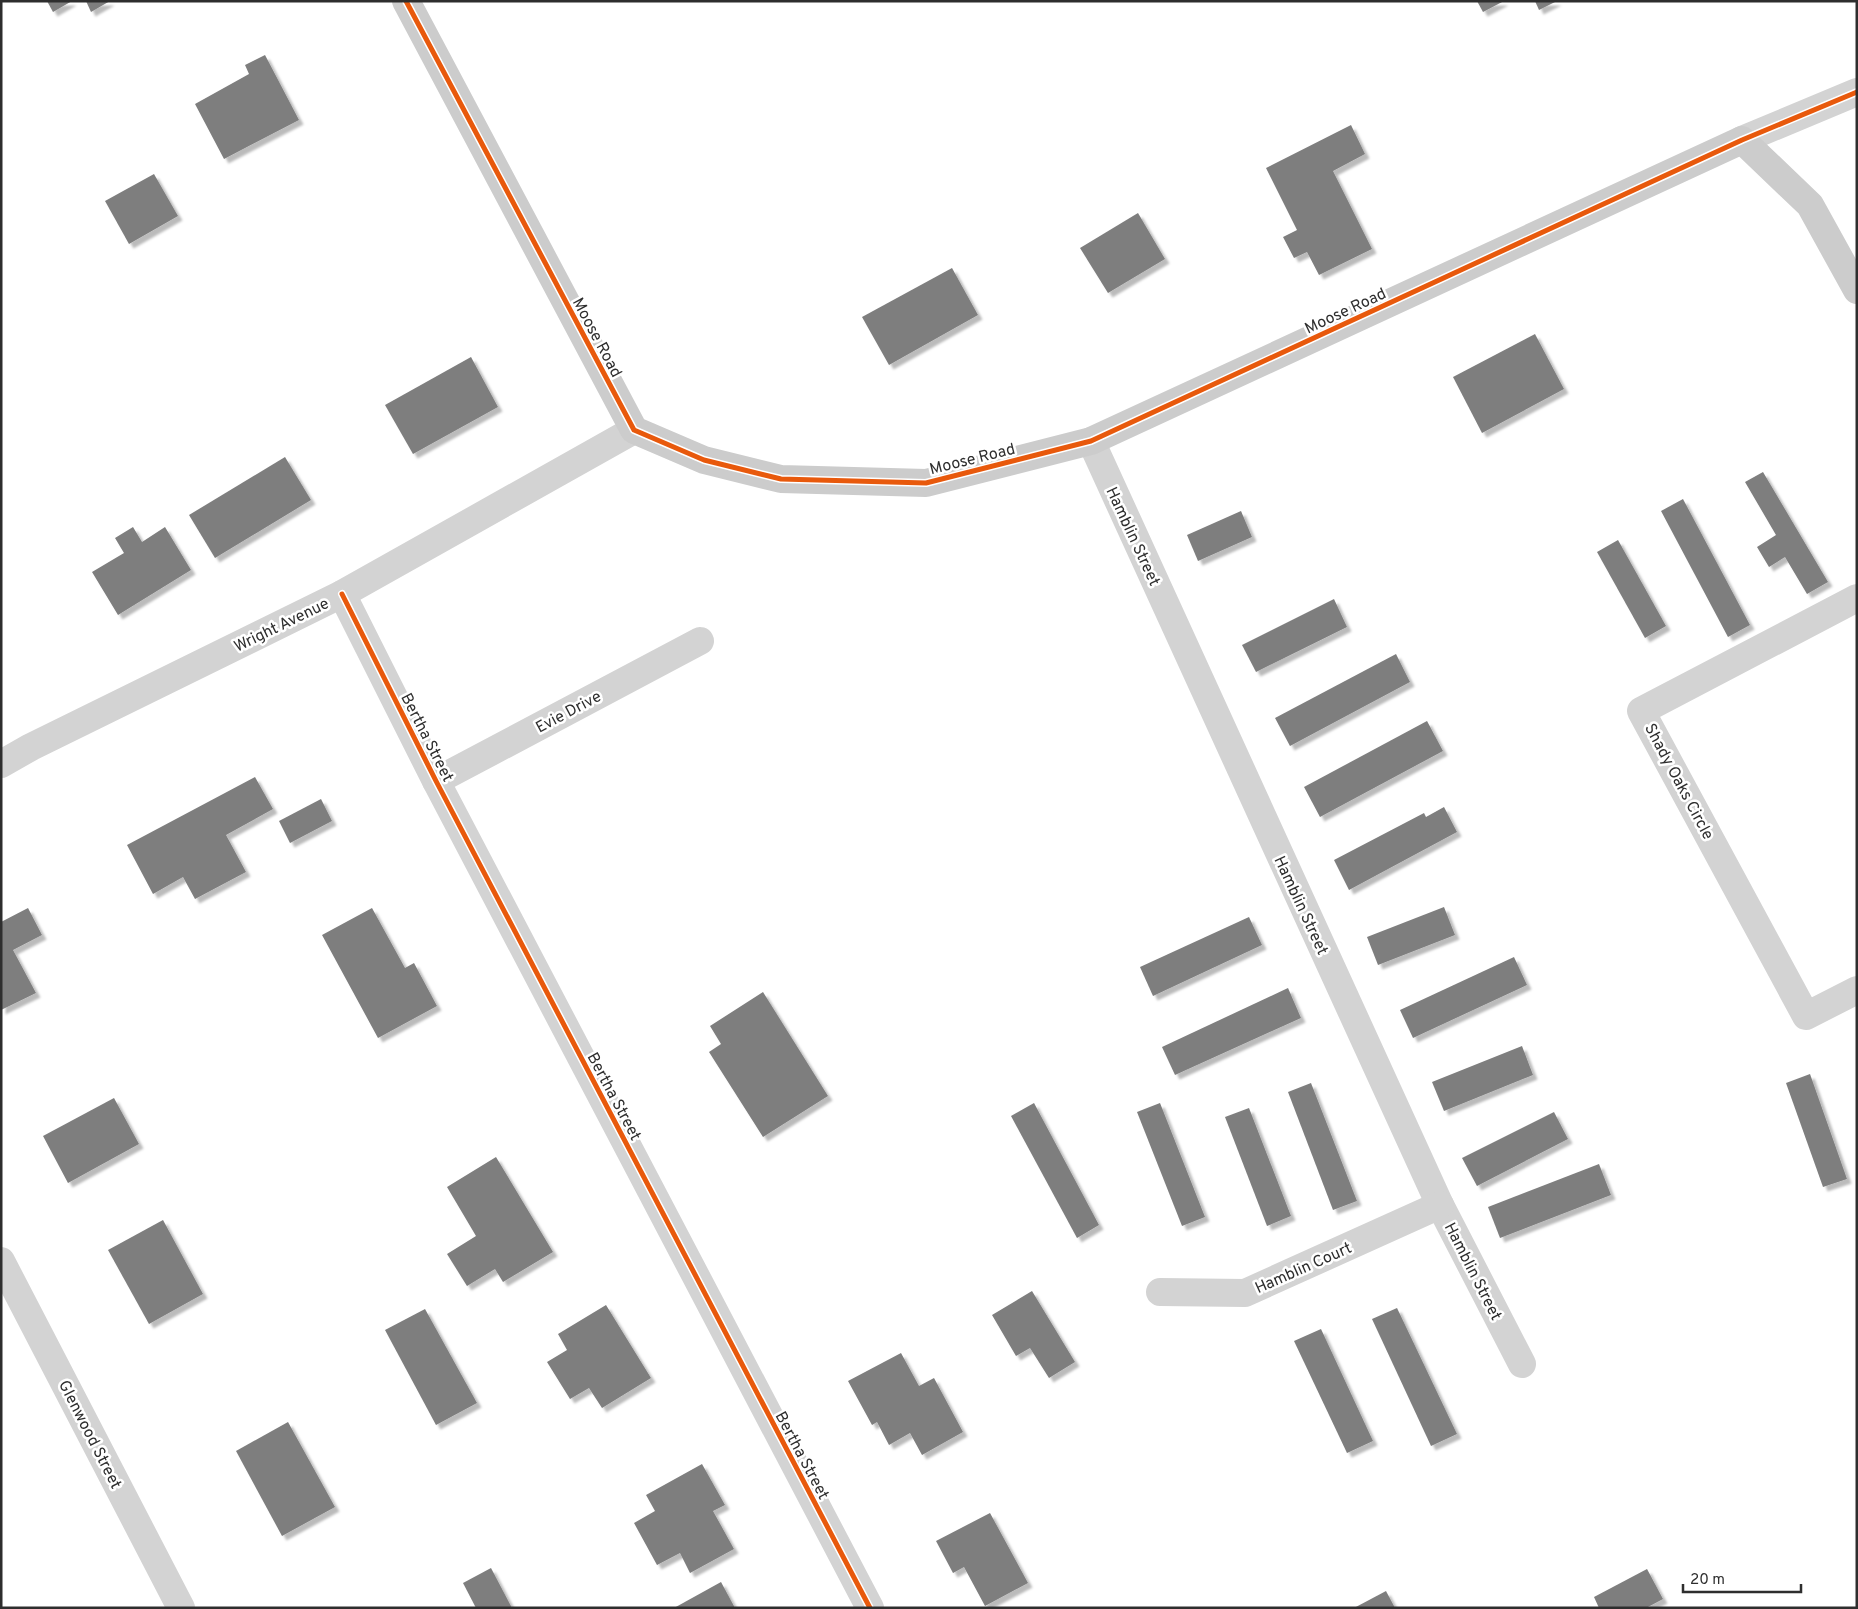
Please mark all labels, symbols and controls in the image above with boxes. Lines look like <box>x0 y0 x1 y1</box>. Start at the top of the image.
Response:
street label: Moose Road <box>1302 284 1390 339</box>
street label: Moose Road <box>567 295 626 381</box>
street label: Moose Road <box>928 440 1017 480</box>
street label: Hamblin Street <box>1101 484 1164 590</box>
street label: Wright Avenue <box>231 594 333 657</box>
street label: Evie Drive <box>533 687 605 738</box>
street label: Bertha Street <box>395 690 457 786</box>
street label: Shady Oaks Circle <box>1639 720 1717 844</box>
street label: Hamblin Street <box>1269 853 1332 959</box>
street label: Bertha Street <box>582 1049 645 1144</box>
street label: Hamblin Street <box>1439 1220 1505 1324</box>
street label: Hamblin Court <box>1252 1239 1355 1299</box>
street label: Glenwood Street <box>53 1377 125 1493</box>
street label: Bertha Street <box>770 1408 833 1503</box>
scale bar <box>1683 1562 1800 1594</box>
text: 20 m <box>1690 1571 1725 1590</box>

